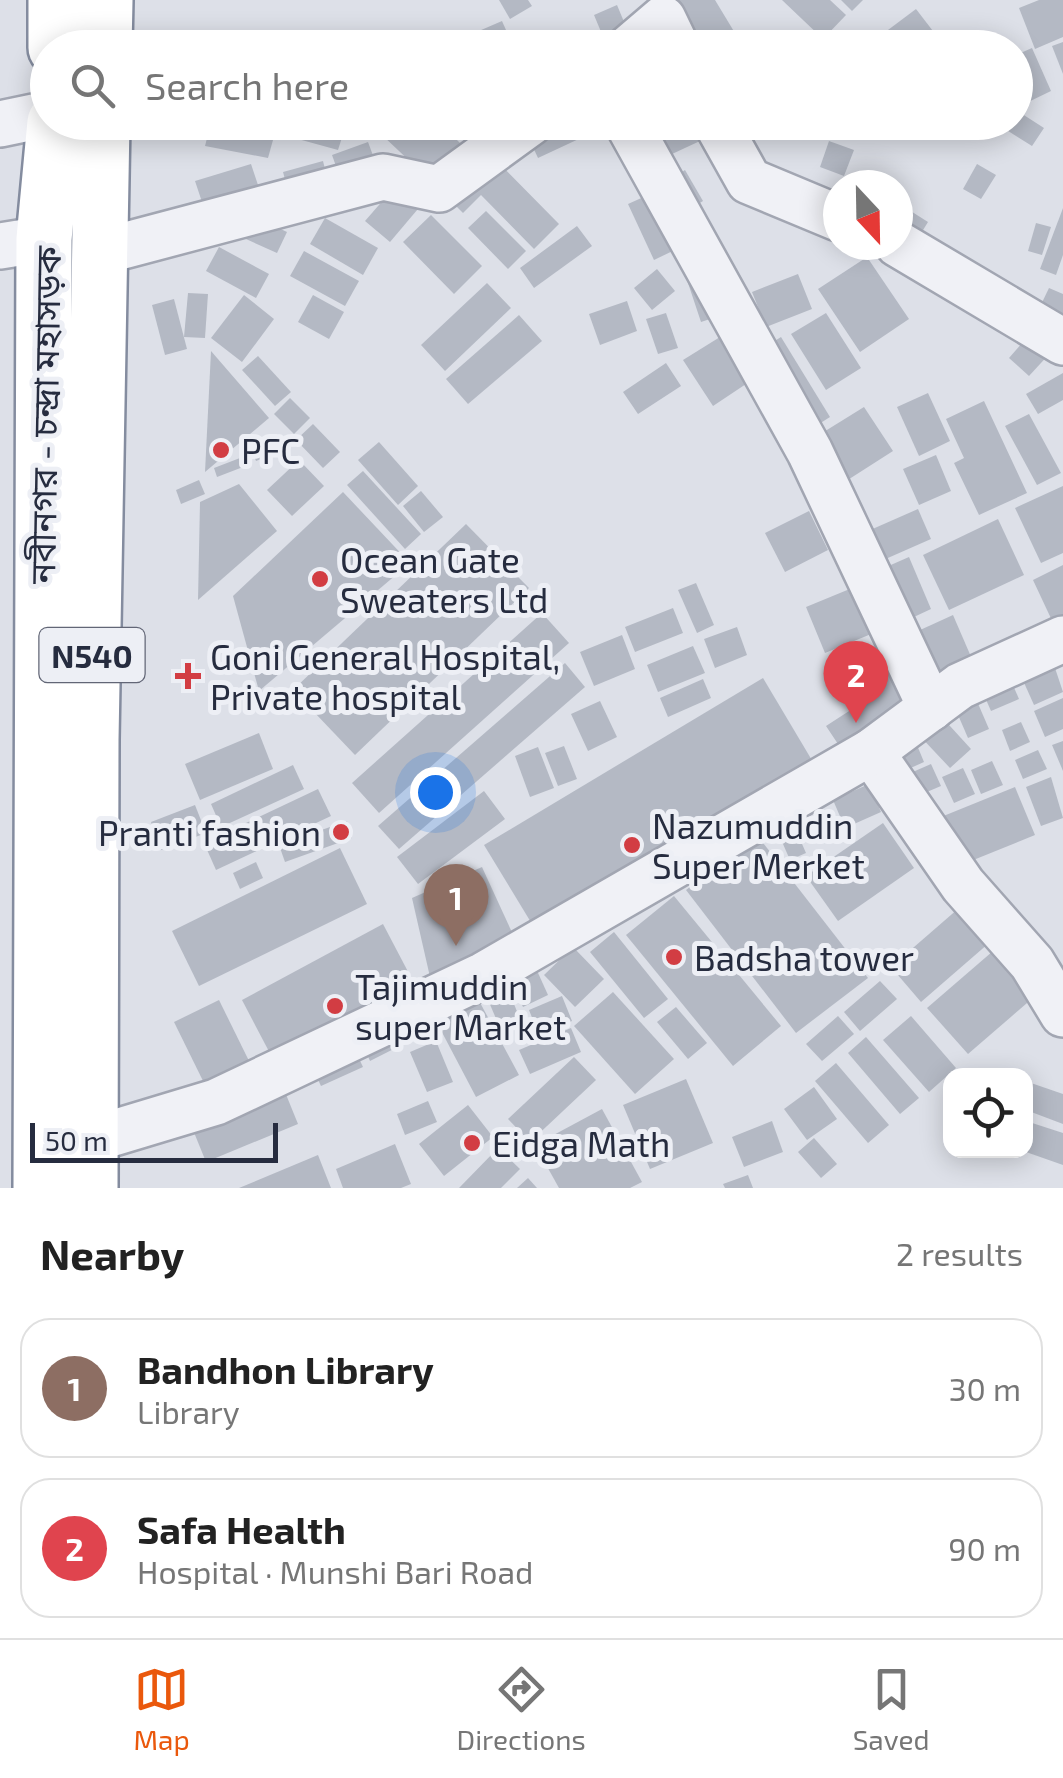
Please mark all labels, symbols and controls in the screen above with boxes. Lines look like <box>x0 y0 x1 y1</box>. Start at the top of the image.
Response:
search box <box>30 30 1033 140</box>
icon: search <box>65 58 120 113</box>
text: Search here <box>145 62 349 108</box>
north arrow <box>823 170 913 260</box>
street label: নবীনগর - চন্দ্রা মহাসড়ক <box>20 245 68 585</box>
place label: PFC <box>241 429 300 471</box>
marker: PFC <box>210 439 232 461</box>
place label: Ocean Gate Sweaters Ltd <box>340 538 548 620</box>
marker: Ocean Gate Sweaters Ltd <box>309 568 331 590</box>
road number: N540 <box>39 628 144 682</box>
place label: Goni General Hospital, Private hospital <box>210 635 560 717</box>
pin: 2 <box>824 640 888 723</box>
marker: Goni General Hospital, Private hospital <box>175 663 201 689</box>
your location <box>410 767 461 818</box>
place label: Nazumuddin Super Merket <box>652 804 865 886</box>
place label: Pranti fashion <box>98 811 321 853</box>
marker: Pranti fashion <box>330 821 352 843</box>
marker: Nazumuddin Super Merket <box>621 834 643 856</box>
pin: 1 <box>424 864 488 946</box>
place label: Badsha tower <box>694 936 914 978</box>
marker: Badsha tower <box>663 946 685 968</box>
place label: Tajimuddin super Market <box>355 965 566 1047</box>
marker: Tajimuddin super Market <box>324 995 346 1017</box>
map controls <box>943 1068 1033 1158</box>
button: locate <box>943 1068 1033 1158</box>
scale bar <box>30 1118 278 1162</box>
place label: Eidga Math <box>492 1122 670 1164</box>
text: 50 m <box>45 1123 108 1157</box>
marker: Eidga Math <box>461 1132 483 1154</box>
text: Nearby <box>40 1228 184 1278</box>
text: 2 results <box>896 1234 1023 1272</box>
text: Bandhon Library <box>137 1346 434 1392</box>
text: 1 <box>68 1369 81 1407</box>
text: 30 m <box>949 1369 1021 1407</box>
text: Library <box>137 1392 240 1430</box>
text: Safa Health <box>137 1506 346 1552</box>
text: 2 <box>65 1529 84 1567</box>
text: 90 m <box>948 1529 1021 1567</box>
text: Hospital · Munshi Bari Road <box>137 1552 533 1590</box>
tab: Map <box>133 1662 190 1756</box>
tab: Directions <box>457 1662 586 1756</box>
tab: Saved <box>853 1662 930 1756</box>

